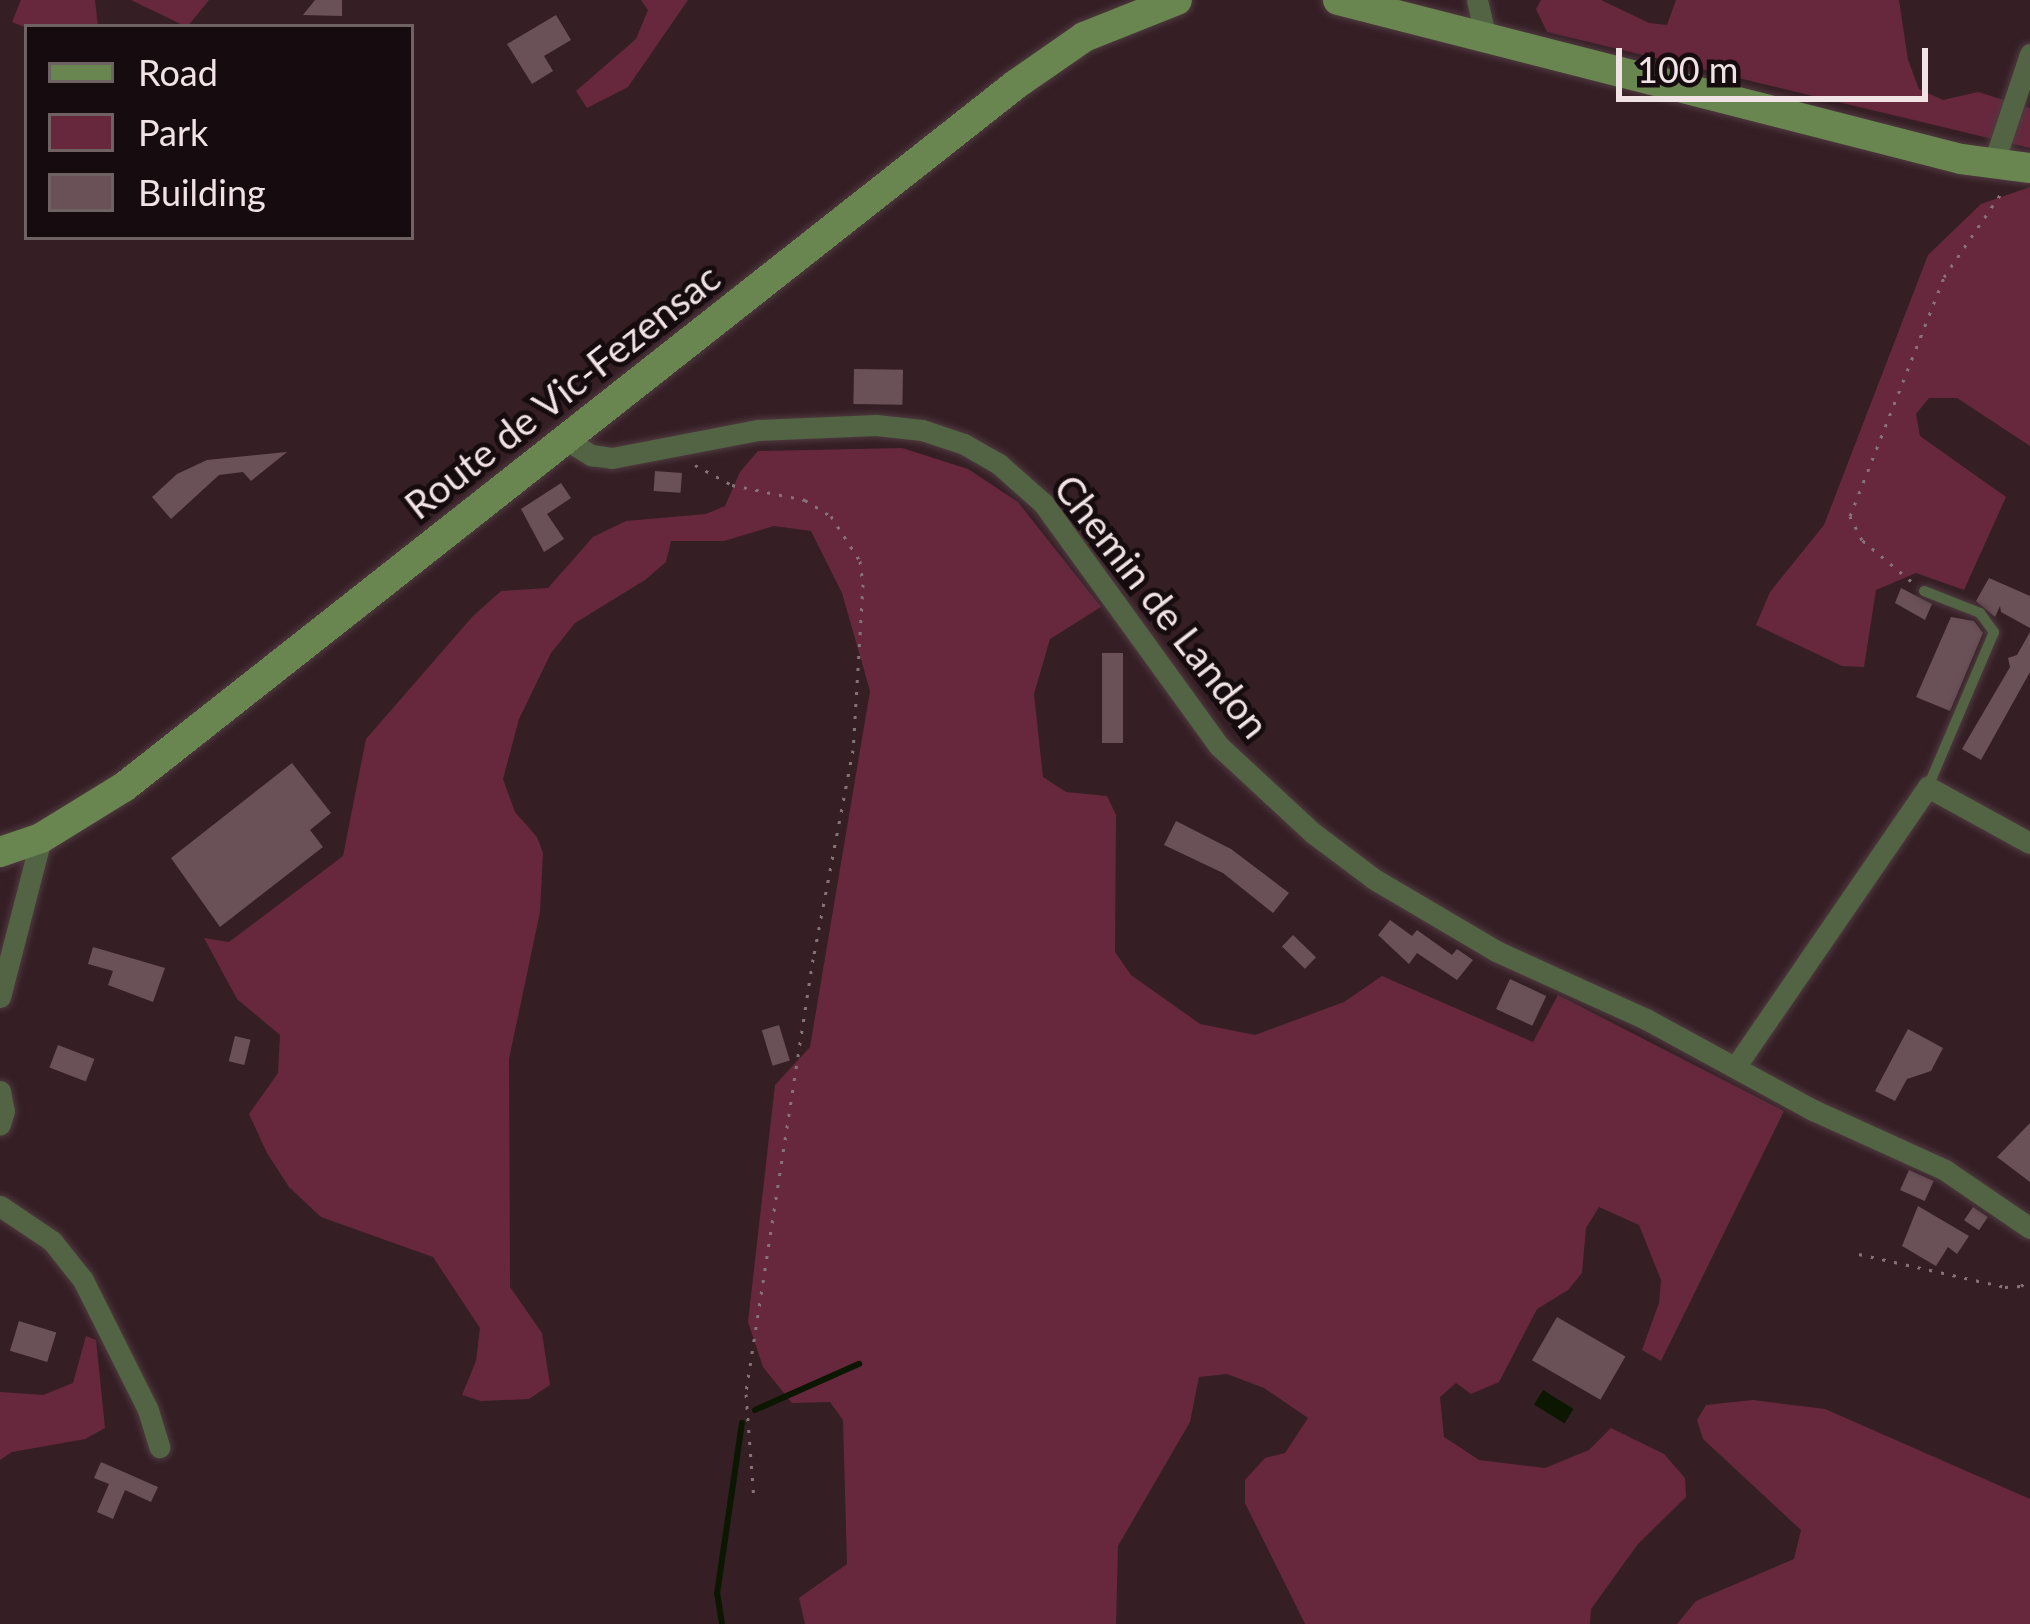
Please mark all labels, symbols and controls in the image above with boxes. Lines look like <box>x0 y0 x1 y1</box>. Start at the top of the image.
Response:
legend <box>24 24 414 240</box>
scale bar <box>1622 24 1934 98</box>
text: 100 m <box>1637 47 1738 91</box>
text: Road <box>138 50 218 94</box>
text: Park <box>138 110 208 154</box>
text: Building <box>138 170 266 214</box>
street label: Route de Vic-Fezensac <box>395 253 729 529</box>
street label: Chemin de Landon <box>1045 465 1279 747</box>

